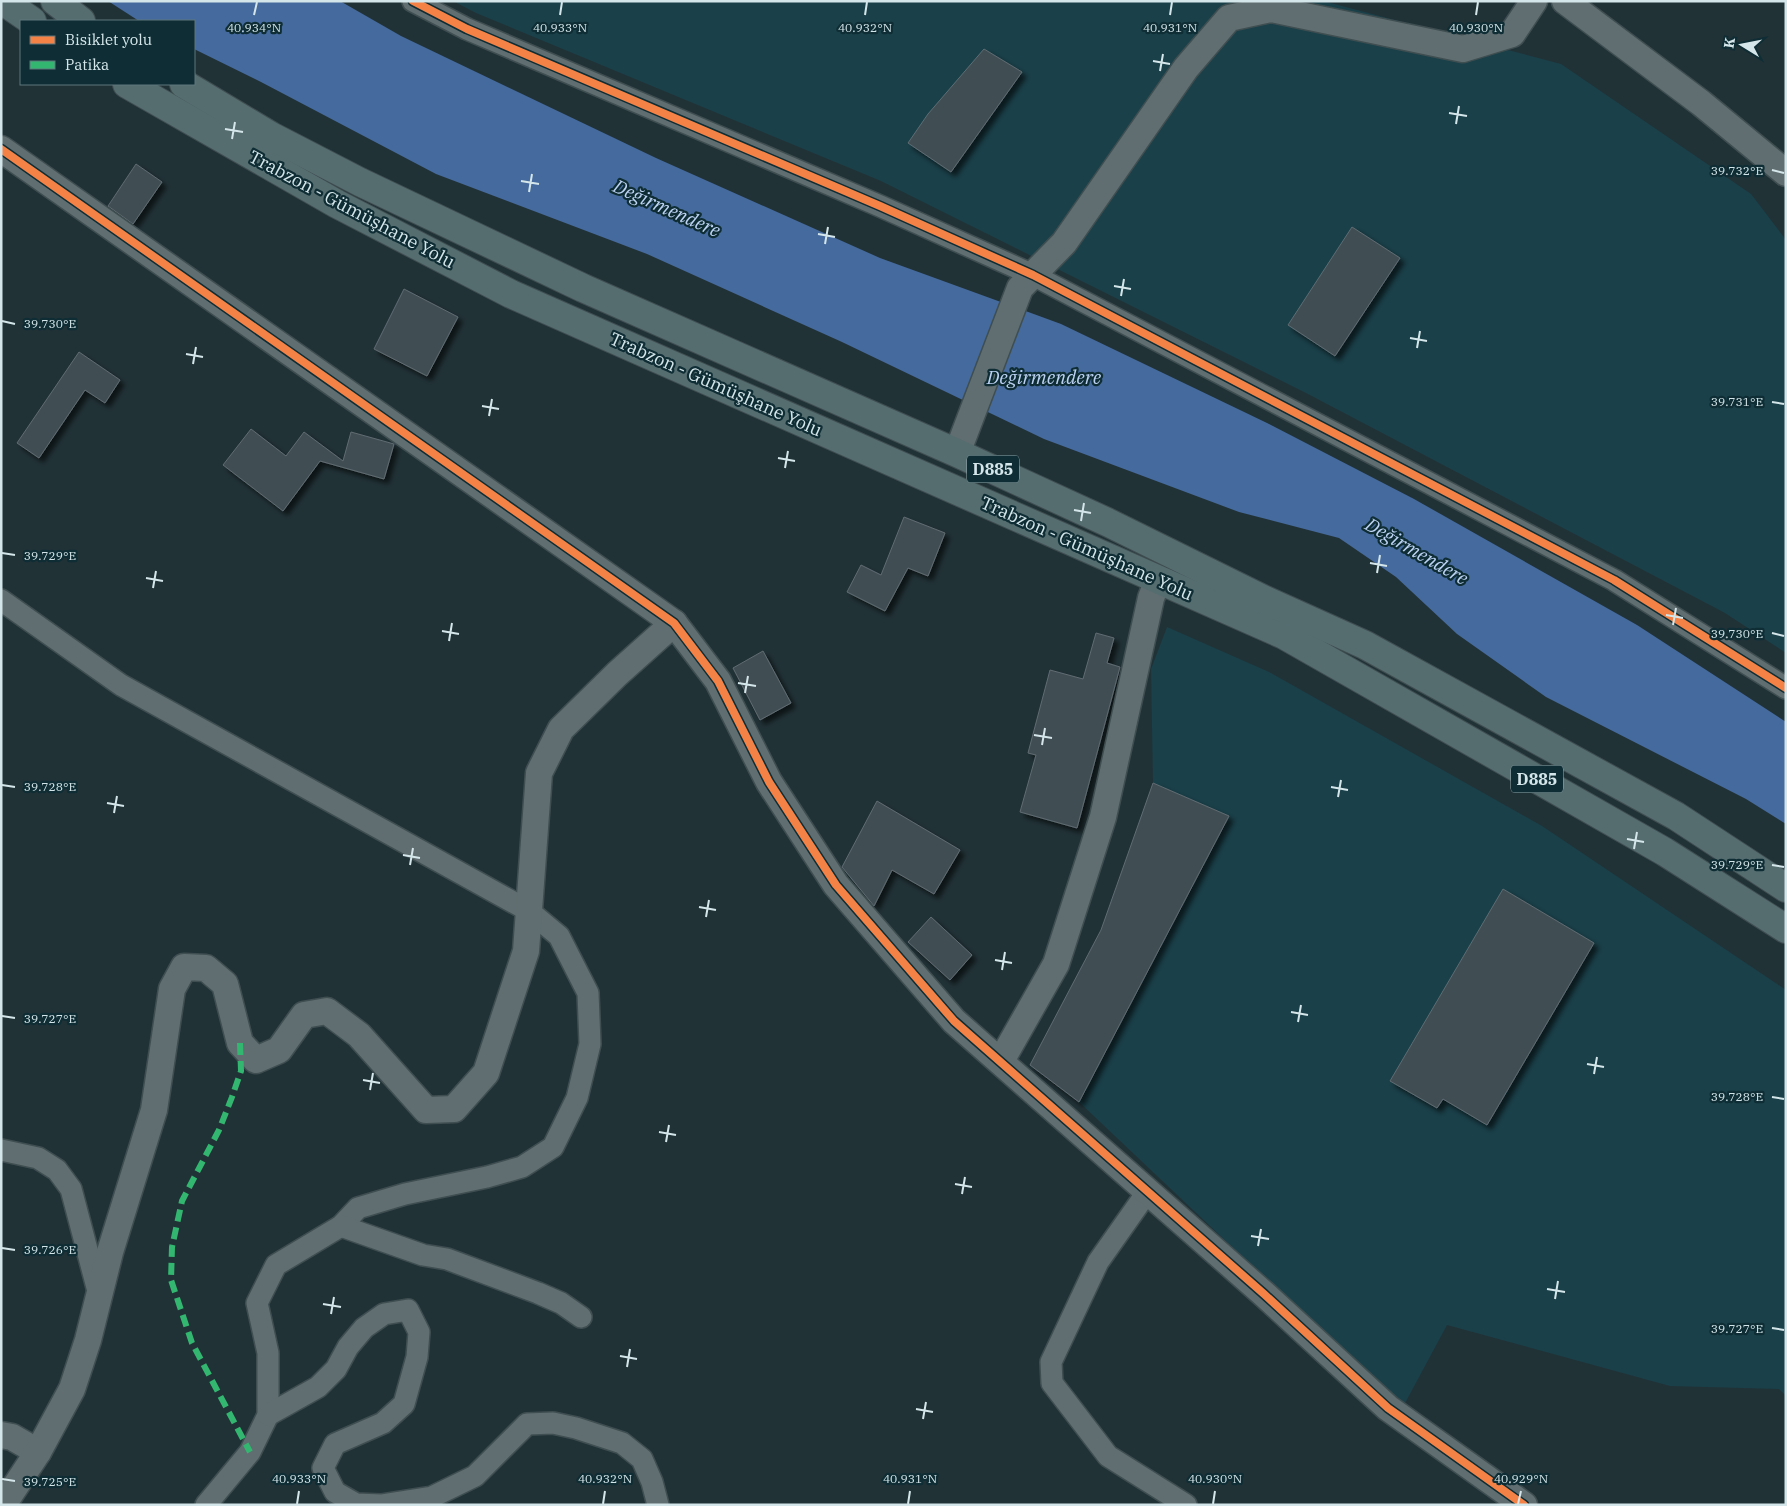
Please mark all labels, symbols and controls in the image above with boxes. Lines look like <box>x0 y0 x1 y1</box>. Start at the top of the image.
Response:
legend <box>20 20 195 85</box>
text: 40.934°N <box>227 20 281 35</box>
text: 40.933°N <box>533 20 587 35</box>
text: 40.932°N <box>838 20 892 35</box>
text: 40.931°N <box>1143 20 1197 35</box>
text: 40.930°N <box>1449 20 1503 35</box>
north arrow <box>1717 20 1767 70</box>
text: Bisiklet yolu <box>65 30 152 49</box>
text: K <box>1719 36 1739 50</box>
text: Patika <box>65 55 109 74</box>
street label: Trabzon - Gümüşhane Yolu <box>245 145 459 273</box>
text: 39.732°E <box>1711 163 1763 178</box>
water label: Değirmendere <box>609 173 725 242</box>
text: 39.730°E <box>24 316 76 331</box>
street label: Trabzon - Gümüşhane Yolu <box>606 327 826 441</box>
water label: Değirmendere <box>986 365 1102 389</box>
text: 39.731°E <box>1711 394 1763 409</box>
road number: D885 <box>967 456 1019 482</box>
street label: Trabzon - Gümüşhane Yolu <box>977 491 1197 605</box>
water label: Değirmendere <box>1360 511 1473 590</box>
text: 39.729°E <box>24 548 76 563</box>
text: 39.730°E <box>1711 626 1763 641</box>
road number: D885 <box>1511 766 1563 792</box>
text: 39.728°E <box>24 779 76 794</box>
text: 39.729°E <box>1711 857 1763 872</box>
text: 39.727°E <box>24 1011 76 1026</box>
text: 39.728°E <box>1711 1089 1763 1104</box>
text: 39.726°E <box>24 1242 76 1257</box>
text: 39.727°E <box>1711 1321 1763 1336</box>
text: 40.933°N <box>272 1471 326 1486</box>
text: 40.932°N <box>578 1471 632 1486</box>
text: 40.931°N <box>883 1471 937 1486</box>
text: 40.930°N <box>1188 1471 1242 1486</box>
text: 40.929°N <box>1494 1471 1548 1486</box>
text: 39.725°E <box>24 1474 76 1489</box>

